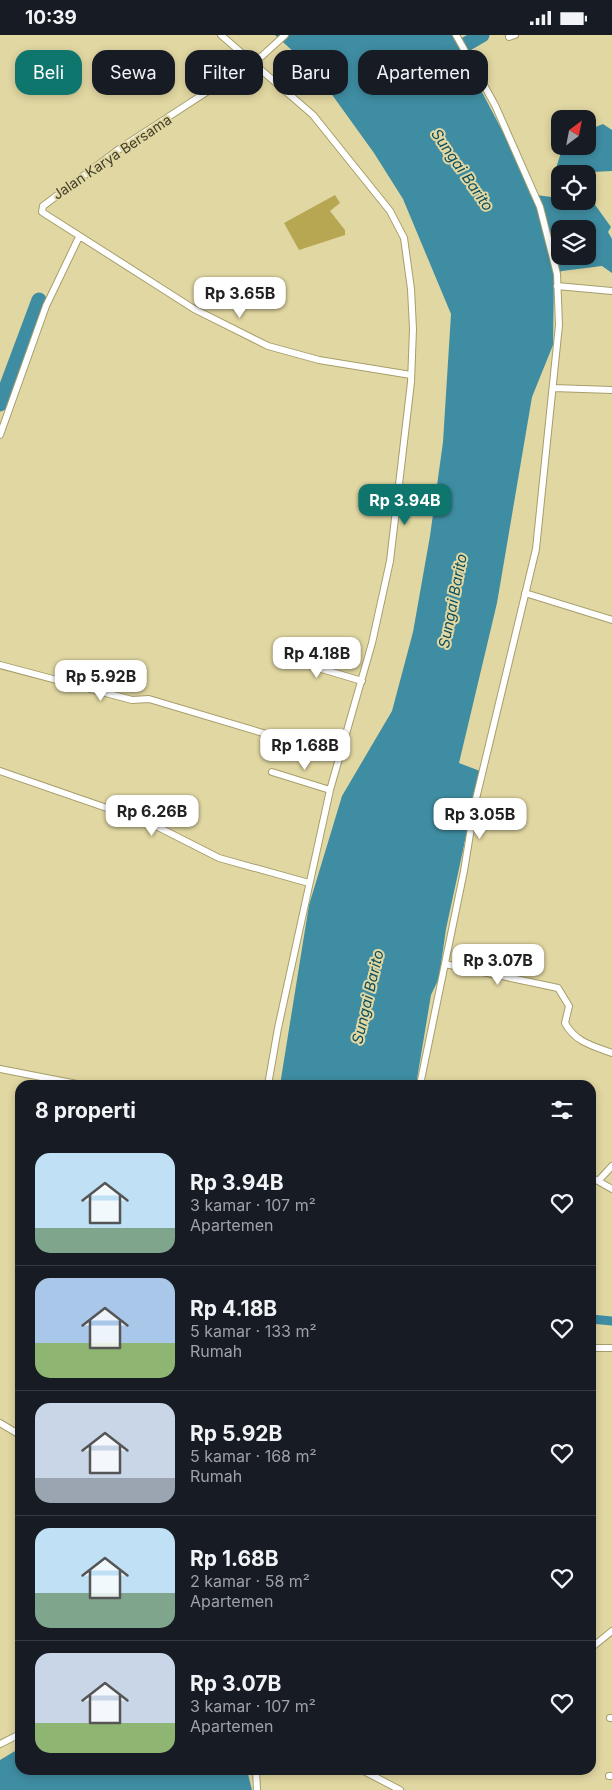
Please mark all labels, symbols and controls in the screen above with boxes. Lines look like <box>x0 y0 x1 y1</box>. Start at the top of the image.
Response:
text: 10:39 <box>25 6 77 29</box>
chip: Beli <box>15 50 82 95</box>
chip: Sewa <box>92 50 175 95</box>
chip: Filter <box>185 50 263 95</box>
chip: Baru <box>273 50 348 95</box>
chip: Apartemen <box>358 50 488 95</box>
street label: Jalan Karya Bersama <box>49 110 174 203</box>
north arrow <box>551 110 596 155</box>
map controls <box>551 110 596 265</box>
water label: Sungai Barito <box>427 125 498 214</box>
button: locate <box>551 165 596 210</box>
button: layers <box>551 220 596 265</box>
pin: Rp 3.65B <box>188 277 292 319</box>
text: Rp 3.65B <box>205 283 275 303</box>
pin: Rp 3.94B <box>353 483 457 526</box>
text: Rp 3.94B <box>369 490 441 510</box>
water label: Sungai Barito <box>434 552 471 650</box>
pin: Rp 4.18B <box>265 637 369 679</box>
text: Rp 4.18B <box>284 643 350 663</box>
pin: Rp 5.92B <box>49 659 153 702</box>
text: Rp 5.92B <box>66 666 136 686</box>
pin: Rp 1.68B <box>253 729 357 771</box>
text: Rp 1.68B <box>271 735 339 755</box>
pin: Rp 6.26B <box>100 795 204 837</box>
pin: Rp 3.05B <box>428 797 532 840</box>
text: Rp 6.26B <box>117 801 187 821</box>
text: Rp 3.05B <box>445 804 515 824</box>
pin: Rp 3.07B <box>446 943 550 986</box>
water label: Sungai Barito <box>347 948 388 1046</box>
text: Rp 3.07B <box>463 950 533 970</box>
icon: filters <box>548 1096 576 1124</box>
text: 8 properti <box>35 1098 136 1123</box>
text: Rp 3.94B <box>190 1170 284 1195</box>
icon: home <box>75 1173 135 1233</box>
icon: heart <box>548 1189 576 1217</box>
text: 3 kamar · 107 m² <box>190 1195 316 1215</box>
text: Apartemen <box>190 1215 273 1235</box>
text: Rp 4.18B <box>190 1296 277 1321</box>
icon: home <box>75 1298 135 1358</box>
icon: heart <box>548 1314 576 1342</box>
text: 5 kamar · 133 m² <box>190 1321 316 1341</box>
text: Rumah <box>190 1341 242 1361</box>
text: Rp 5.92B <box>190 1421 282 1446</box>
icon: home <box>75 1423 135 1483</box>
icon: heart <box>548 1439 576 1467</box>
text: 5 kamar · 168 m² <box>190 1446 317 1466</box>
text: Rumah <box>190 1466 242 1486</box>
text: Rp 1.68B <box>190 1546 279 1571</box>
icon: home <box>75 1548 135 1608</box>
icon: heart <box>548 1564 576 1592</box>
text: 2 kamar · 58 m² <box>190 1571 310 1591</box>
text: Apartemen <box>190 1591 273 1611</box>
text: Rp 3.07B <box>190 1671 281 1696</box>
icon: home <box>75 1673 135 1733</box>
icon: heart <box>548 1689 576 1717</box>
text: 3 kamar · 107 m² <box>190 1696 316 1716</box>
text: Apartemen <box>190 1716 273 1736</box>

